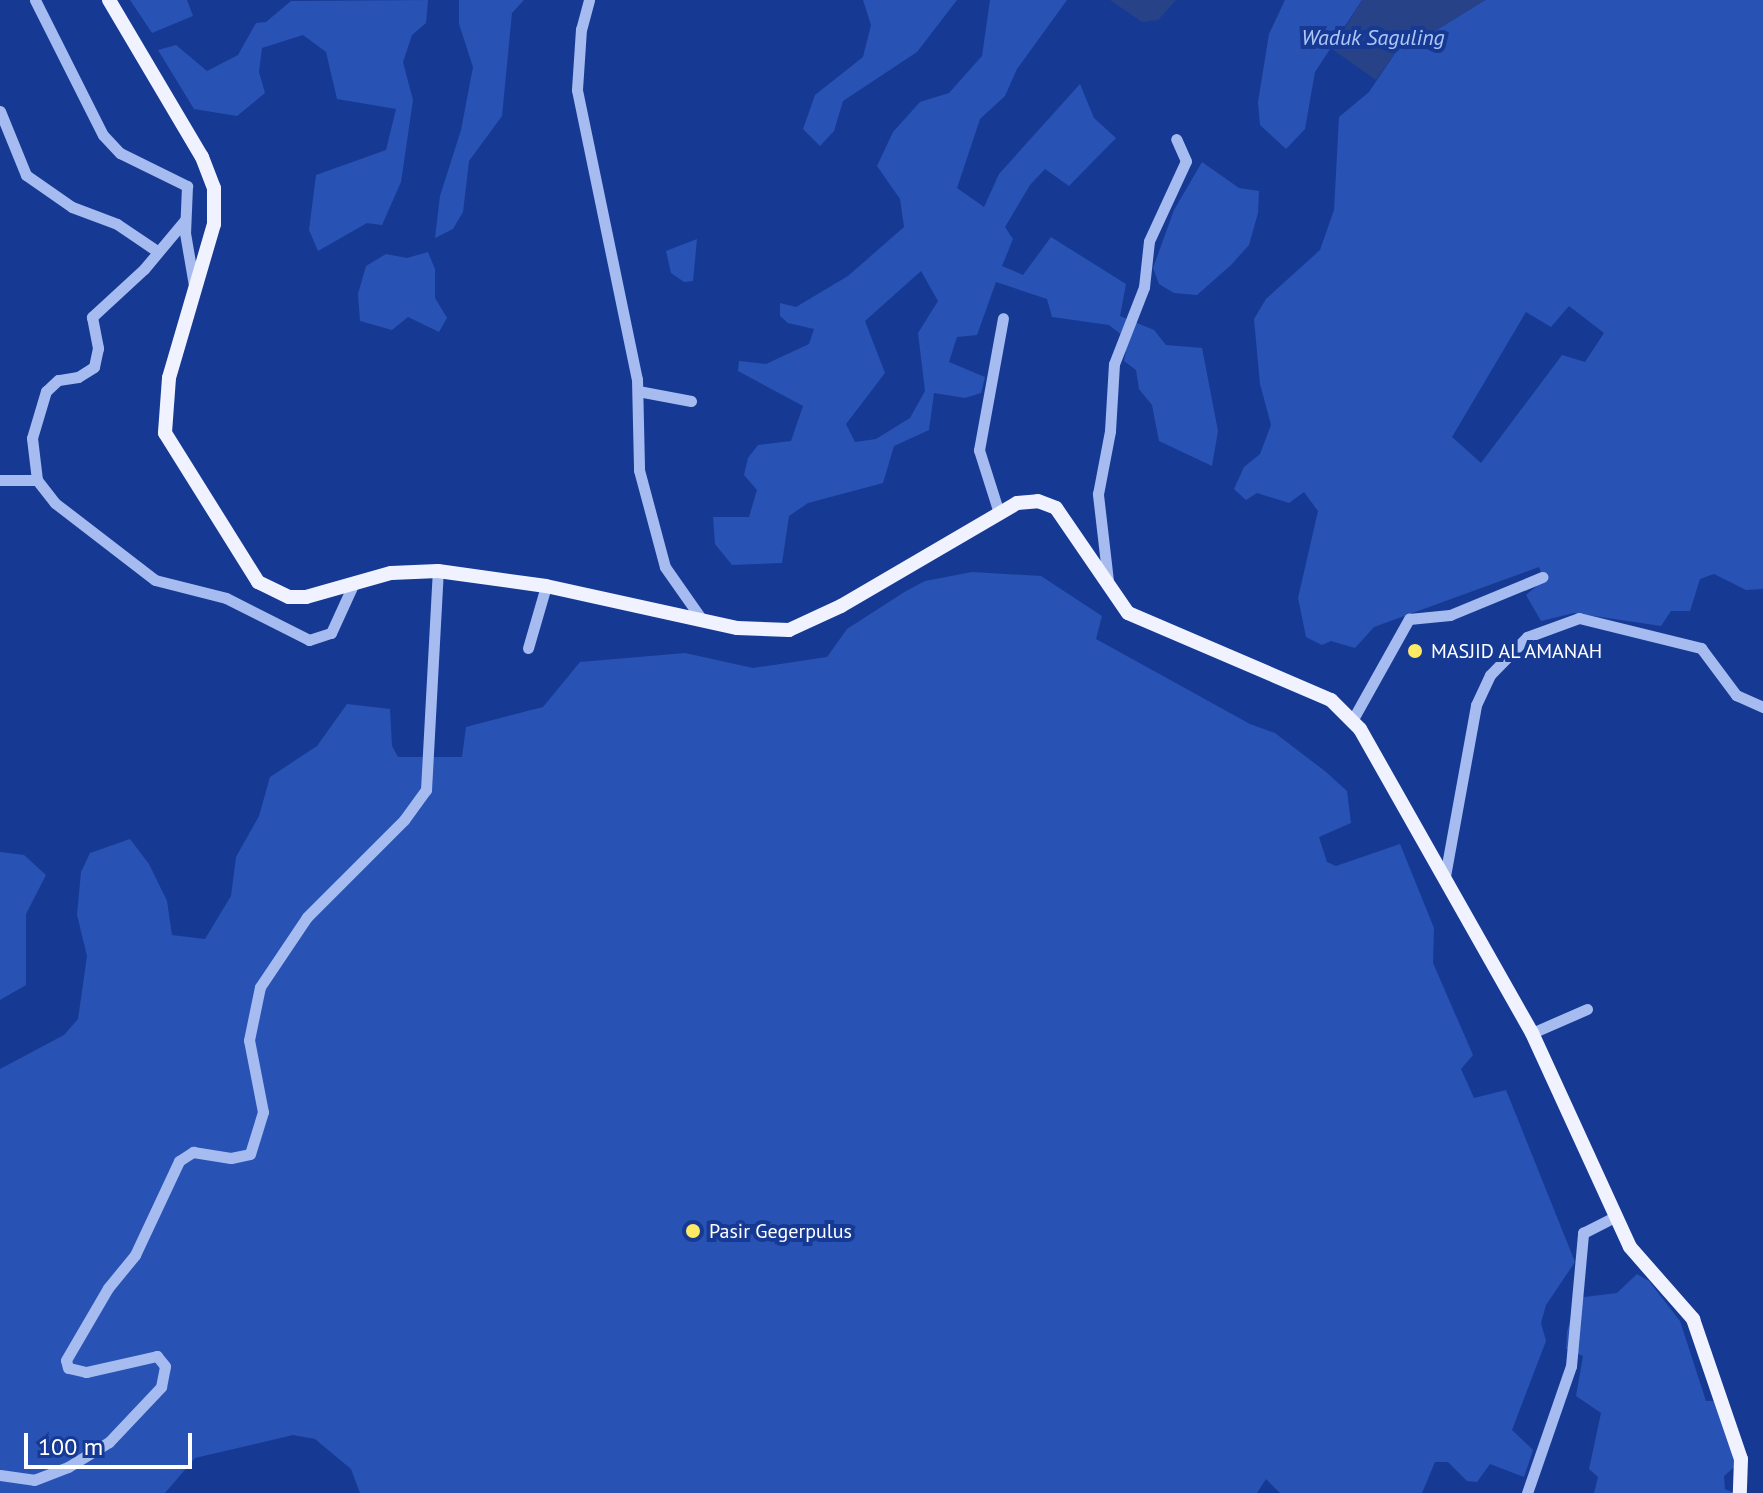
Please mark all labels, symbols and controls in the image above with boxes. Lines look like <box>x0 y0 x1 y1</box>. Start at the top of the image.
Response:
water label: Waduk Saguling <box>1301 25 1445 51</box>
place label: MASJID AL AMANAH <box>1431 639 1604 663</box>
marker: MASJID AL AMANAH <box>1406 642 1424 660</box>
place label: Pasir Gegerpulus <box>709 1219 852 1243</box>
marker: Pasir Gegerpulus <box>684 1222 702 1240</box>
scale bar <box>28 1417 196 1467</box>
text: 100 m <box>38 1431 103 1462</box>

